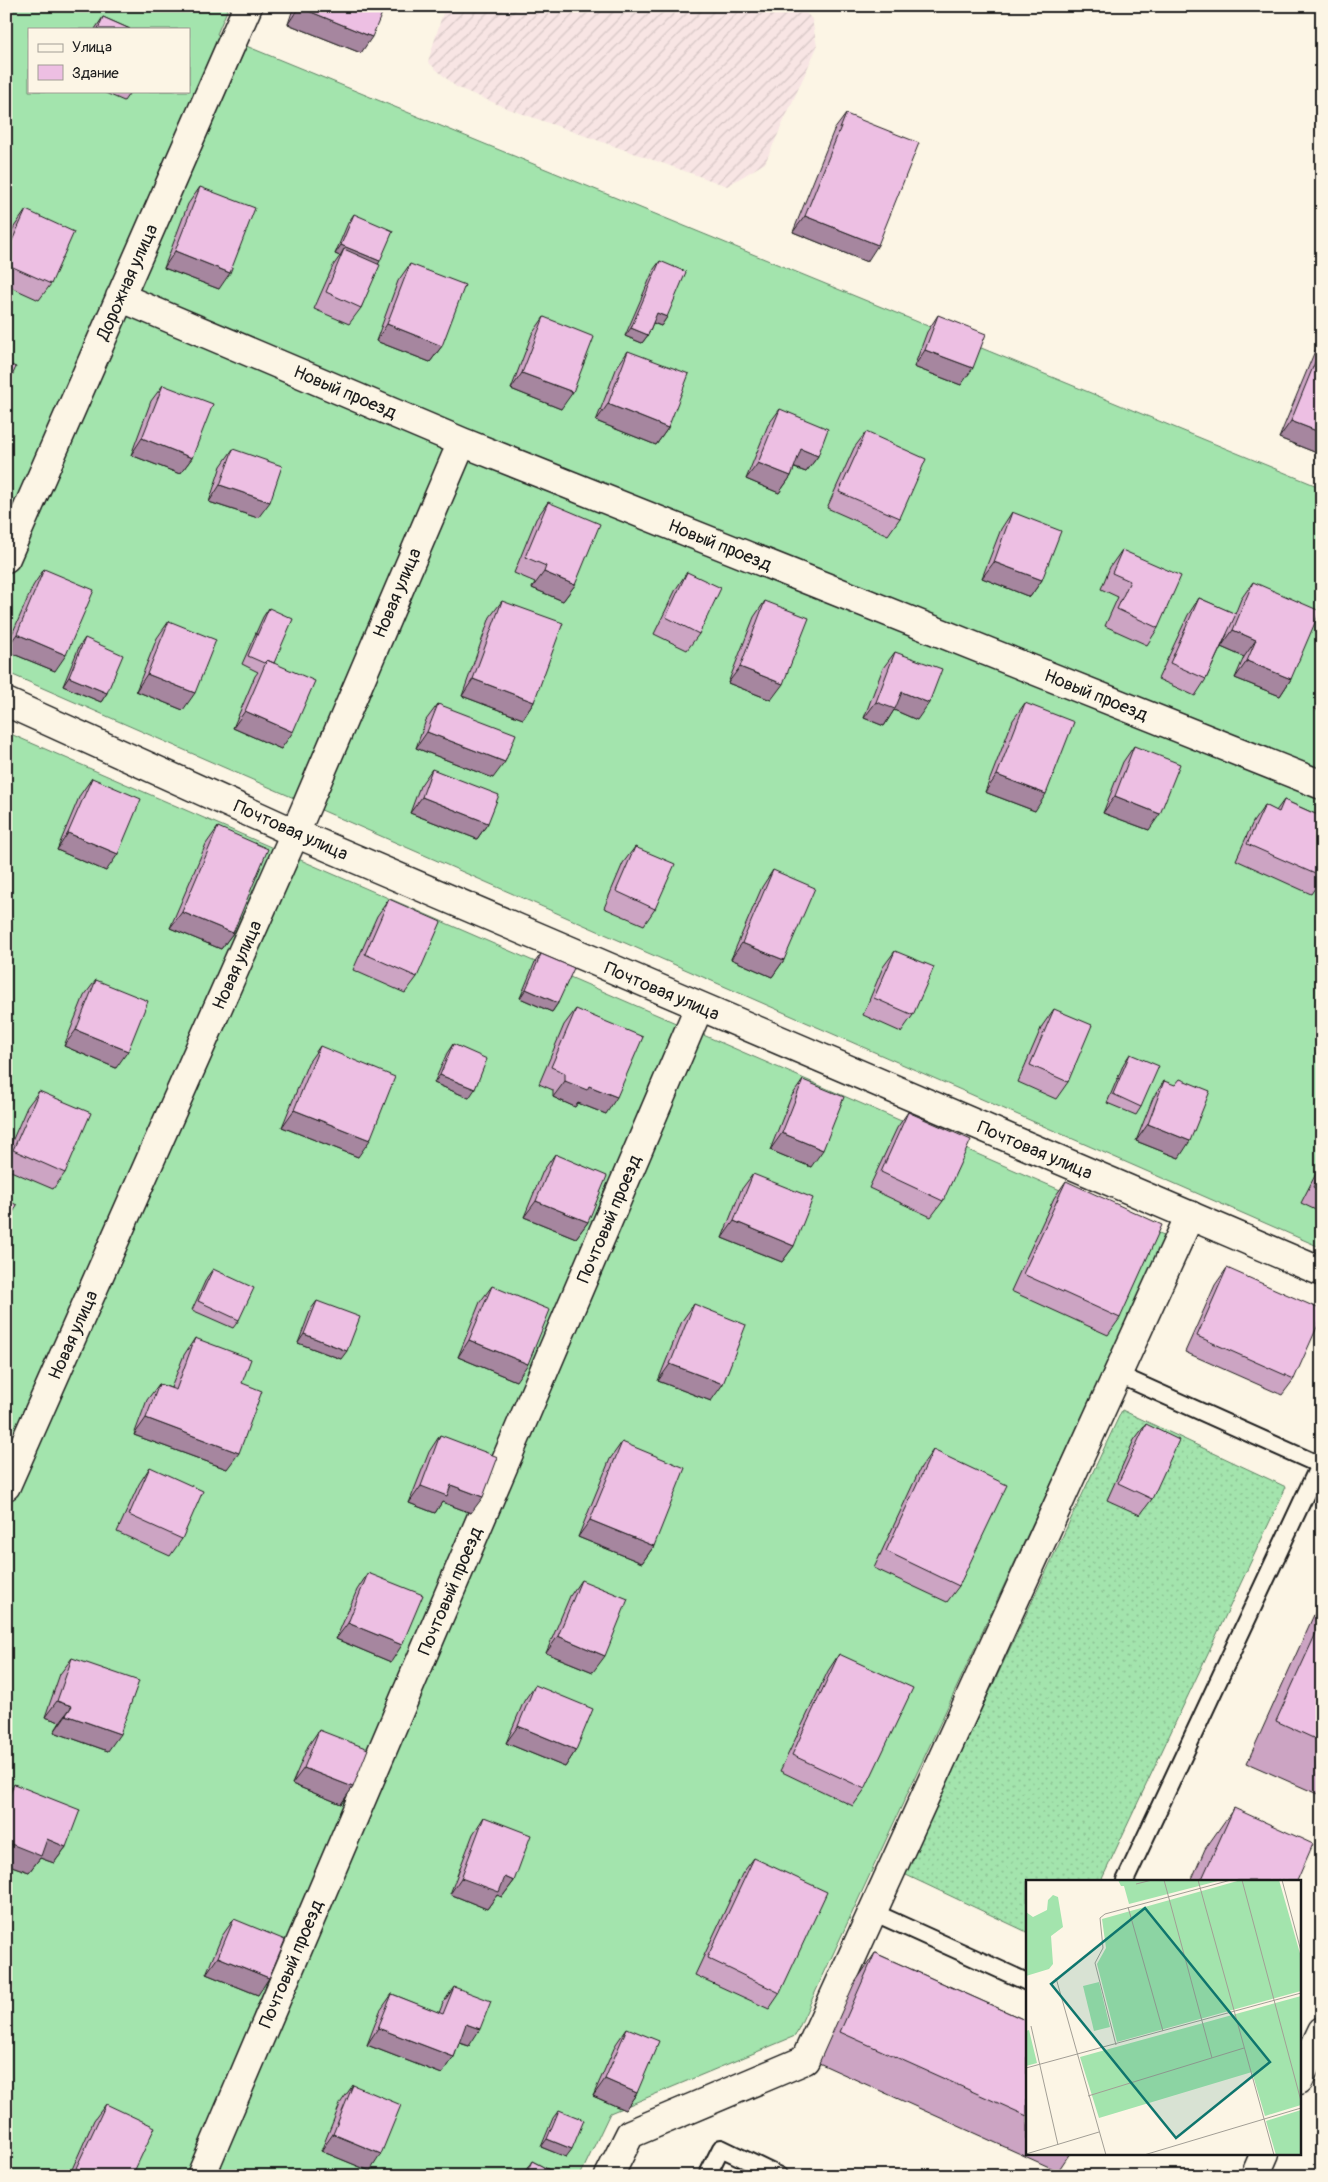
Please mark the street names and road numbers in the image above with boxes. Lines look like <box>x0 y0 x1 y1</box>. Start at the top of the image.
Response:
street label: Дорожная улица <box>91 221 163 345</box>
street label: Новый проезд <box>290 360 400 425</box>
street label: Новый проезд <box>665 514 775 577</box>
street label: Новая улица <box>368 545 427 642</box>
street label: Новый проезд <box>1041 664 1151 727</box>
street label: Почтовая улица <box>230 795 352 866</box>
street label: Новая улица <box>208 917 267 1013</box>
street label: Почтовая улица <box>601 957 723 1026</box>
street label: Почтовая улица <box>974 1116 1096 1185</box>
street label: Почтовый проезд <box>572 1152 647 1287</box>
street label: Новая улица <box>44 1287 103 1383</box>
street label: Почтовый проезд <box>413 1524 488 1659</box>
street label: Почтовый проезд <box>254 1897 329 2032</box>

